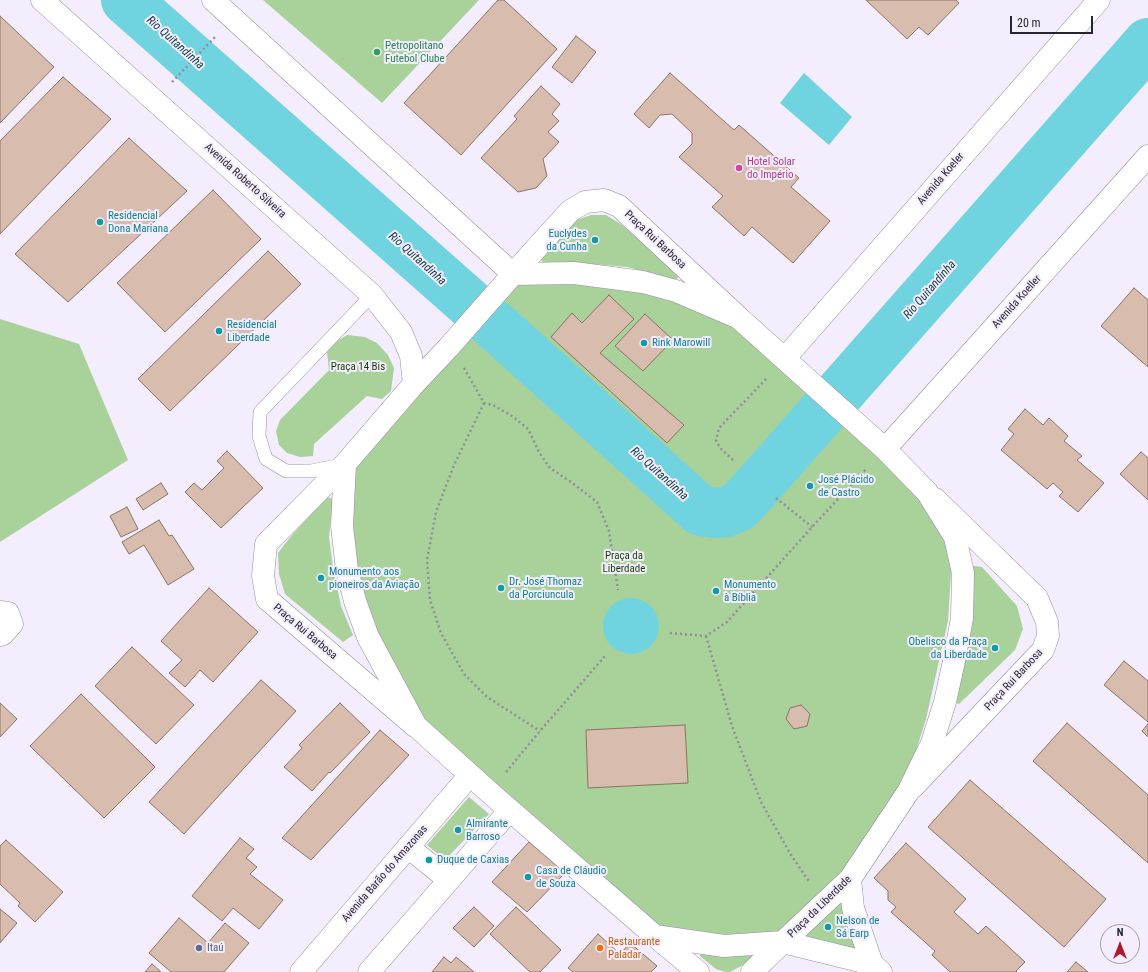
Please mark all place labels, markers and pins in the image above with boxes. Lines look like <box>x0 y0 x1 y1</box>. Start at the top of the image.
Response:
place label: Petropolitano Futebol Clube <box>385 39 445 65</box>
marker: Petropolitano Futebol Clube <box>372 47 382 57</box>
place label: Hotel Solar do Império <box>747 155 795 181</box>
marker: Hotel Solar do Império <box>734 163 744 173</box>
place label: Residencial Dona Mariana <box>108 209 168 235</box>
marker: Residencial Dona Mariana <box>95 217 105 227</box>
place label: Euclydes da Cunha <box>546 227 587 253</box>
marker: Euclydes da Cunha <box>590 235 600 245</box>
place label: Residencial Liberdade <box>227 318 277 344</box>
marker: Residencial Liberdade <box>214 326 224 336</box>
place label: Rink Marowill <box>652 336 710 350</box>
marker: Rink Marowill <box>639 338 649 348</box>
place label: José Plácido de Castro <box>818 473 874 499</box>
marker: José Plácido de Castro <box>805 481 815 491</box>
place label: Monumento aos pioneiros da Aviação <box>329 565 419 591</box>
marker: Monumento aos pioneiros da Aviação <box>316 573 326 583</box>
place label: Dr. José Thomaz da Porciuncula <box>509 575 582 601</box>
place label: Monumento à Bíblia <box>724 578 776 604</box>
marker: Dr. José Thomaz da Porciuncula <box>496 583 506 593</box>
marker: Monumento à Bíblia <box>711 586 721 596</box>
place label: Obelisco da Praça da Liberdade <box>909 635 987 661</box>
marker: Obelisco da Praça da Liberdade <box>990 643 1000 653</box>
place label: Almirante Barroso <box>466 817 508 843</box>
marker: Almirante Barroso <box>453 825 463 835</box>
place label: Duque de Caxias <box>437 853 509 867</box>
marker: Duque de Caxias <box>424 855 434 865</box>
place label: Casa de Cláudio de Souza <box>536 864 606 890</box>
marker: Casa de Cláudio de Souza <box>523 872 533 882</box>
place label: Nelson de Sá Earp <box>836 914 880 940</box>
marker: Nelson de Sá Earp <box>823 922 833 932</box>
place label: Restaurante Paladar <box>608 935 660 961</box>
place label: Itaú <box>207 941 224 955</box>
marker: Itaú <box>194 943 204 953</box>
marker: Restaurante Paladar <box>595 943 605 953</box>

